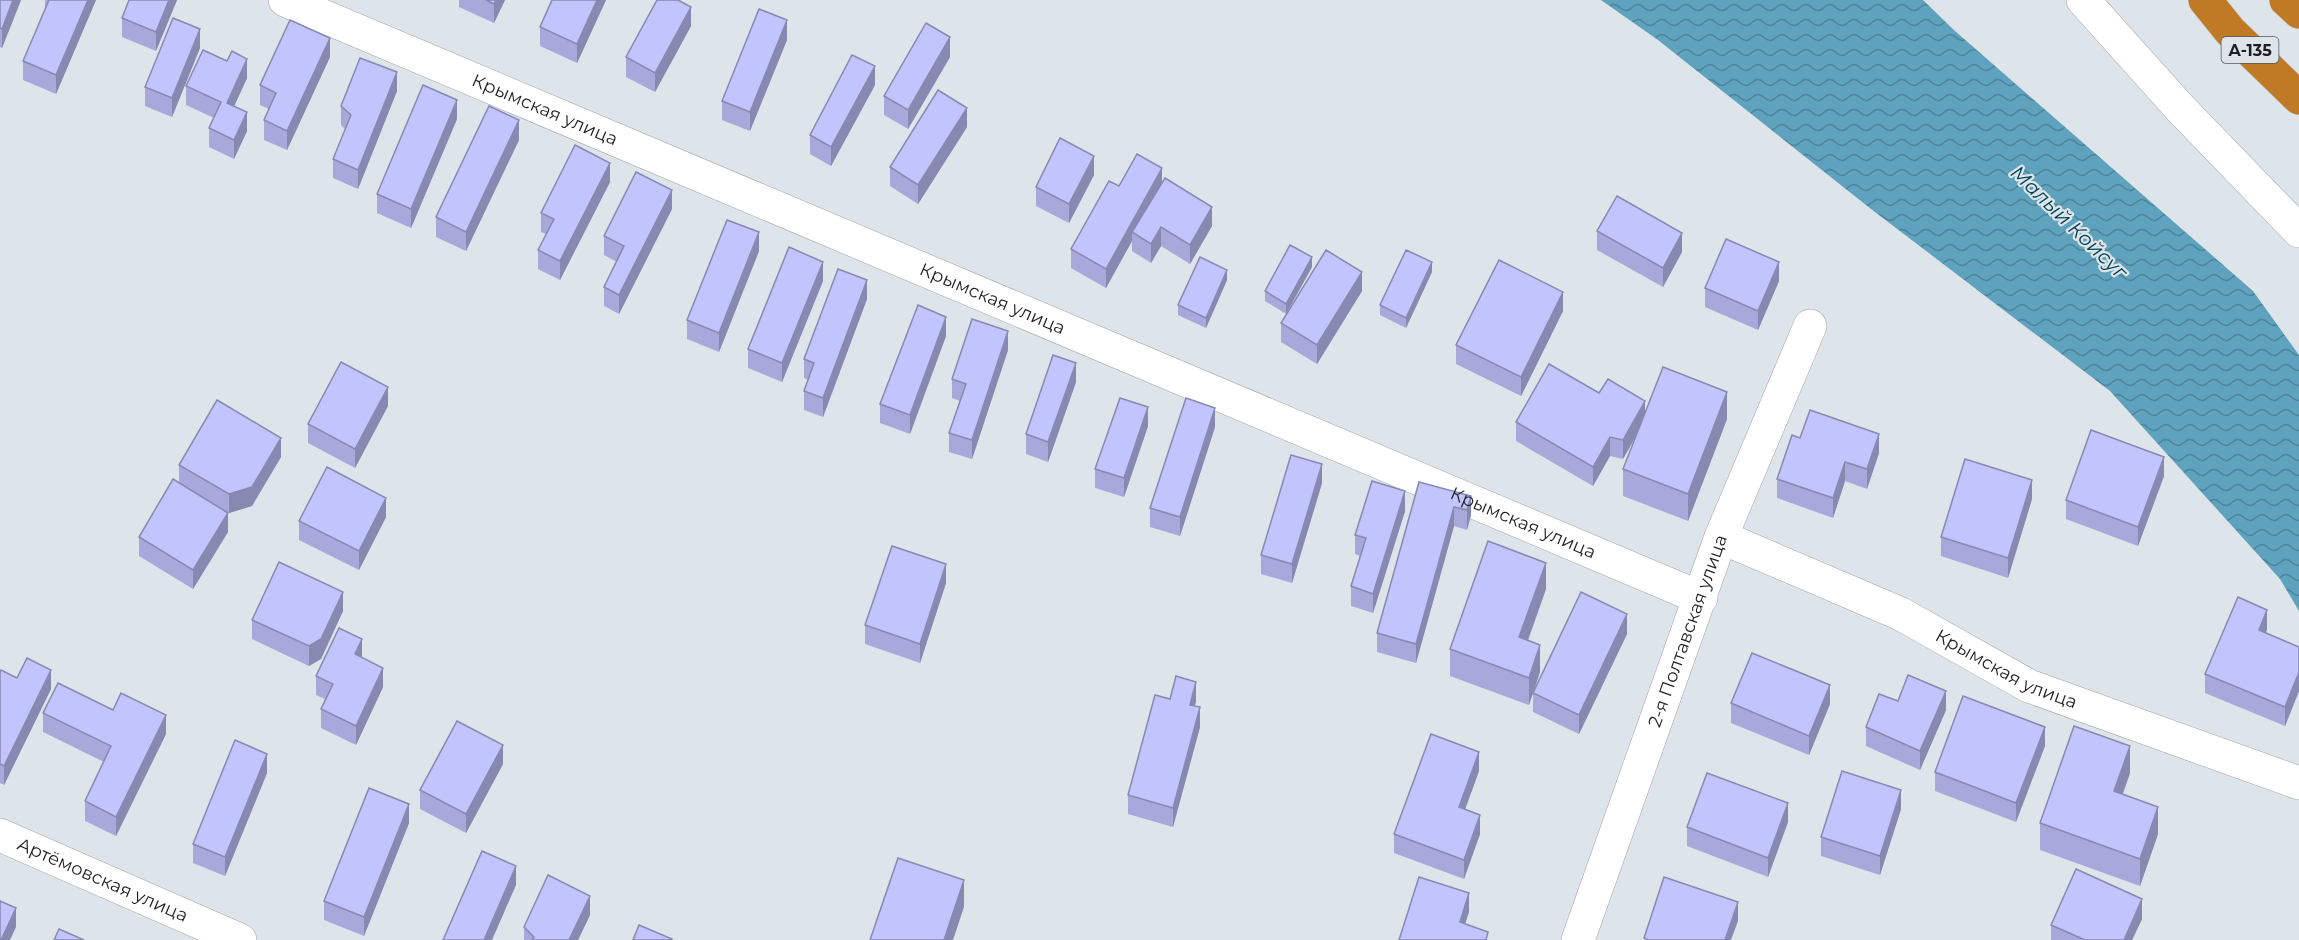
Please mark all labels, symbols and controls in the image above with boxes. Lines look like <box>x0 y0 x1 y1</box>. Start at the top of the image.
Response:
road number: А-135 <box>2222 37 2278 63</box>
street label: Крымская улица <box>469 69 621 150</box>
water label: Малый Койсуг <box>2006 160 2133 285</box>
street label: Крымская улица <box>916 258 1069 339</box>
street label: Крымская улица <box>1447 482 1599 563</box>
street label: 2-я Полтавская улица <box>1643 532 1732 730</box>
street label: Крымская улица <box>1932 625 2080 713</box>
street label: Артёмовская улица <box>14 833 191 927</box>

